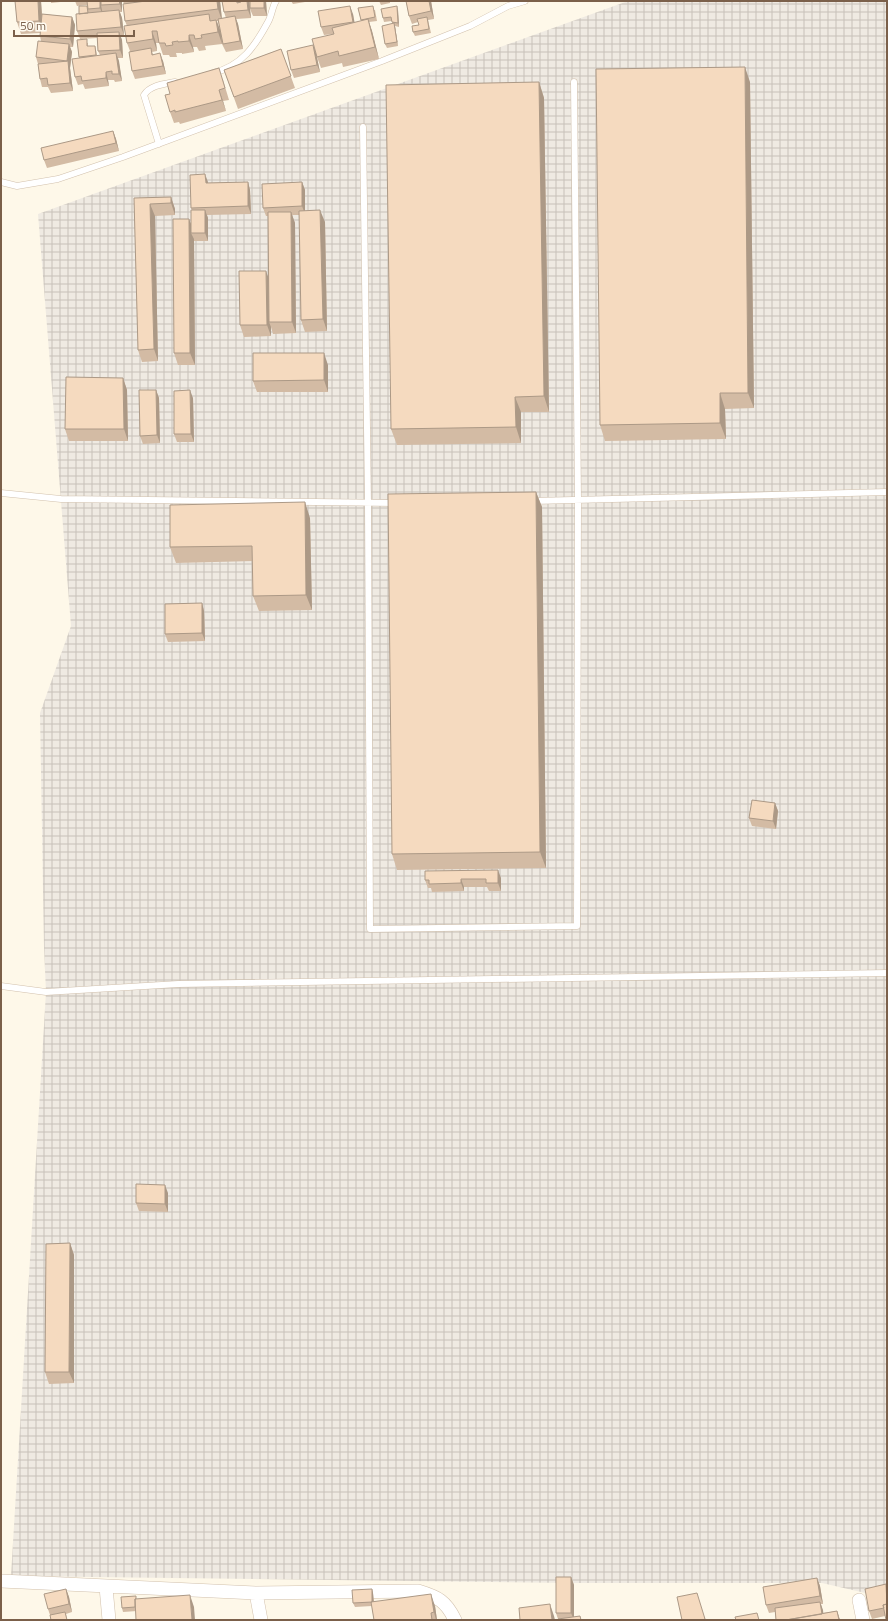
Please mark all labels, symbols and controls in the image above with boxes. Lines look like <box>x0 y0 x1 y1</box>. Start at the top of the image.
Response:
scale bar <box>14 12 134 38</box>
text: 50 m <box>20 16 46 35</box>

